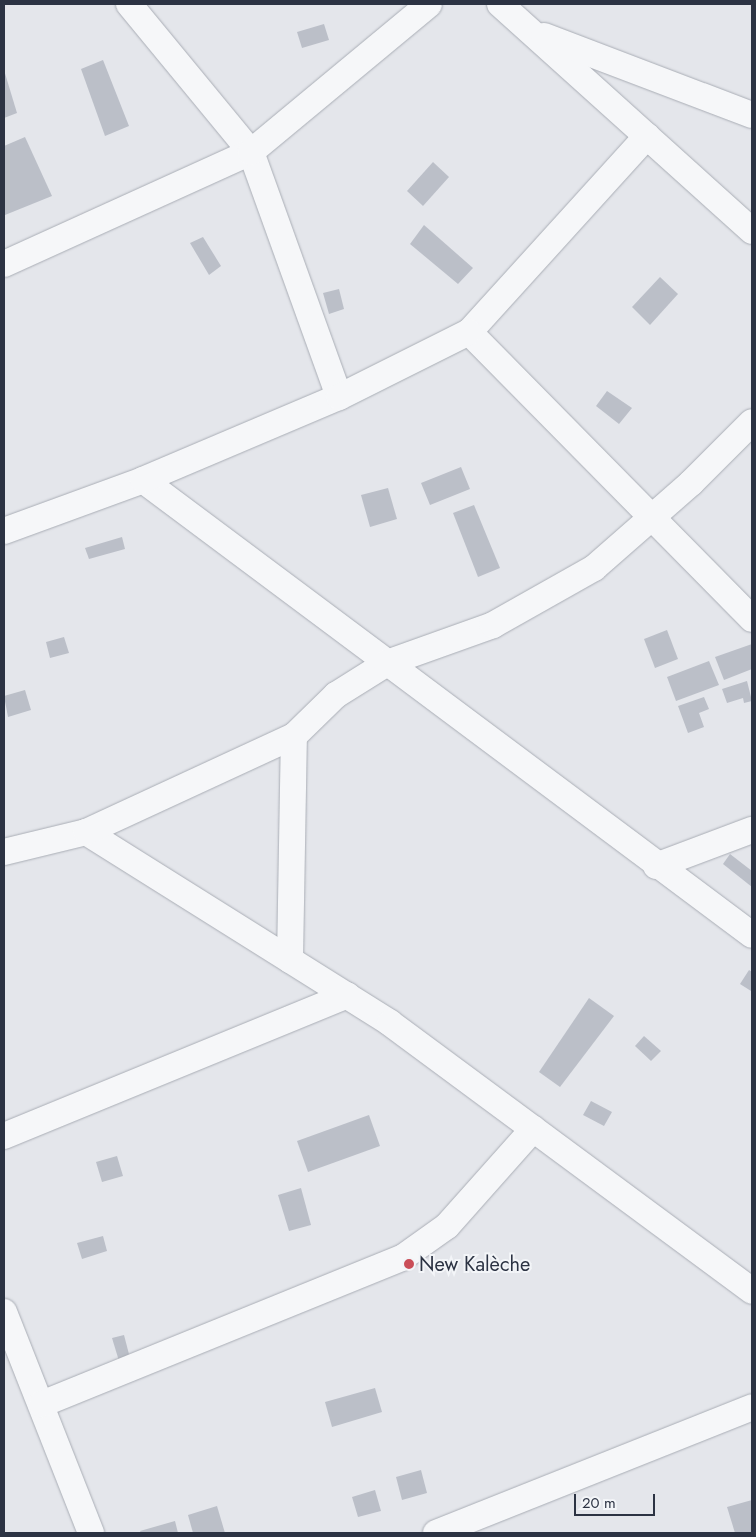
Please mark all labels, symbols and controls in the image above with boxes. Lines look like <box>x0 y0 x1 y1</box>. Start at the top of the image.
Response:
place label: New Kalèche <box>419 1252 530 1276</box>
marker: New Kalèche <box>403 1258 415 1270</box>
scale bar <box>576 1484 657 1516</box>
text: 20 m <box>582 1492 616 1514</box>

